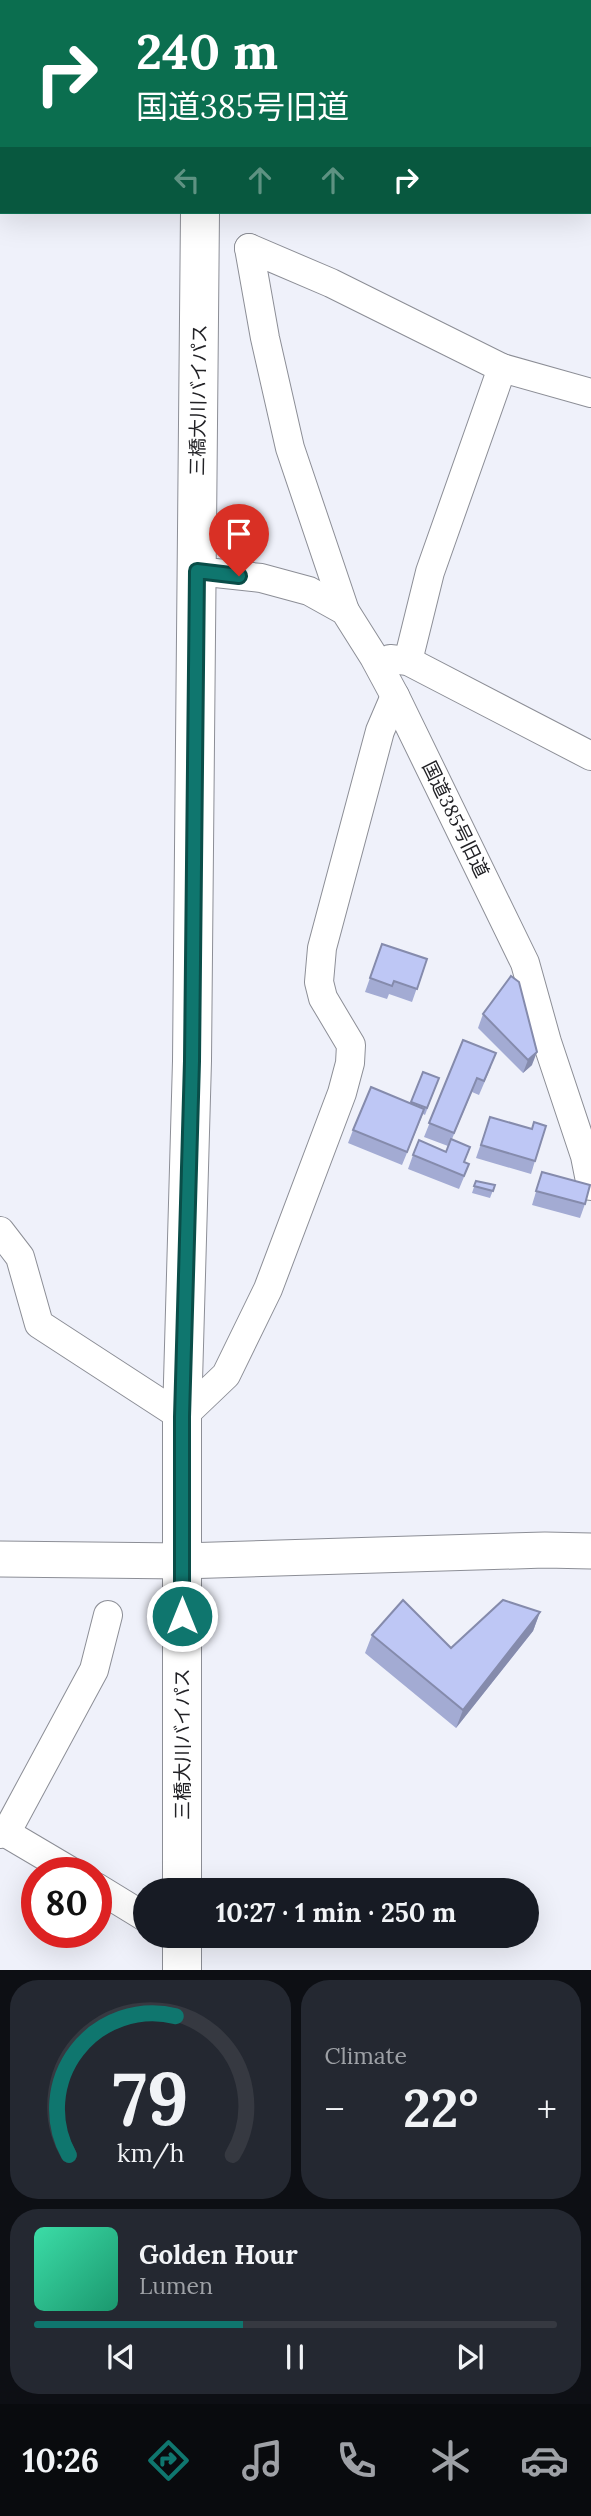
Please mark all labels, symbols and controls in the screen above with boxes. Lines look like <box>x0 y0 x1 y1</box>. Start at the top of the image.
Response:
text: 240 m <box>136 20 278 82</box>
icon: right <box>21 28 112 119</box>
text: 国道385号旧道 <box>136 86 349 127</box>
icon: left <box>168 161 206 199</box>
icon: ahead <box>241 161 279 199</box>
icon: ahead <box>314 161 352 199</box>
icon: right <box>387 161 425 199</box>
street label: 三橋大川バイパス <box>185 324 211 476</box>
pin <box>209 504 269 576</box>
icon: arrive <box>220 515 258 553</box>
street label: 国道385号旧道 <box>417 757 495 881</box>
position arrow <box>145 1579 219 1653</box>
street label: 三橋大川バイパス <box>170 1668 194 1820</box>
speed limit sign: 80 <box>21 1857 112 1948</box>
text: 10:27 · 1 min · 250 m <box>216 1896 456 1929</box>
text: Climate <box>325 2041 407 2070</box>
text: 79 <box>112 2053 188 2146</box>
text: 22° <box>403 2075 478 2141</box>
text: − <box>325 2085 345 2133</box>
text: + <box>537 2085 557 2133</box>
text: km/h <box>116 2137 184 2169</box>
text: Golden Hour <box>139 2238 298 2271</box>
text: Lumen <box>139 2271 213 2300</box>
icon: previous <box>102 2338 140 2376</box>
icon: pause <box>276 2338 314 2376</box>
icon: next <box>451 2338 489 2376</box>
icon: directions <box>144 2436 193 2485</box>
icon: music <box>238 2436 287 2485</box>
icon: phone <box>332 2436 381 2485</box>
icon: climate <box>426 2436 475 2485</box>
icon: car <box>520 2436 569 2485</box>
text: 10:26 <box>22 2440 99 2481</box>

